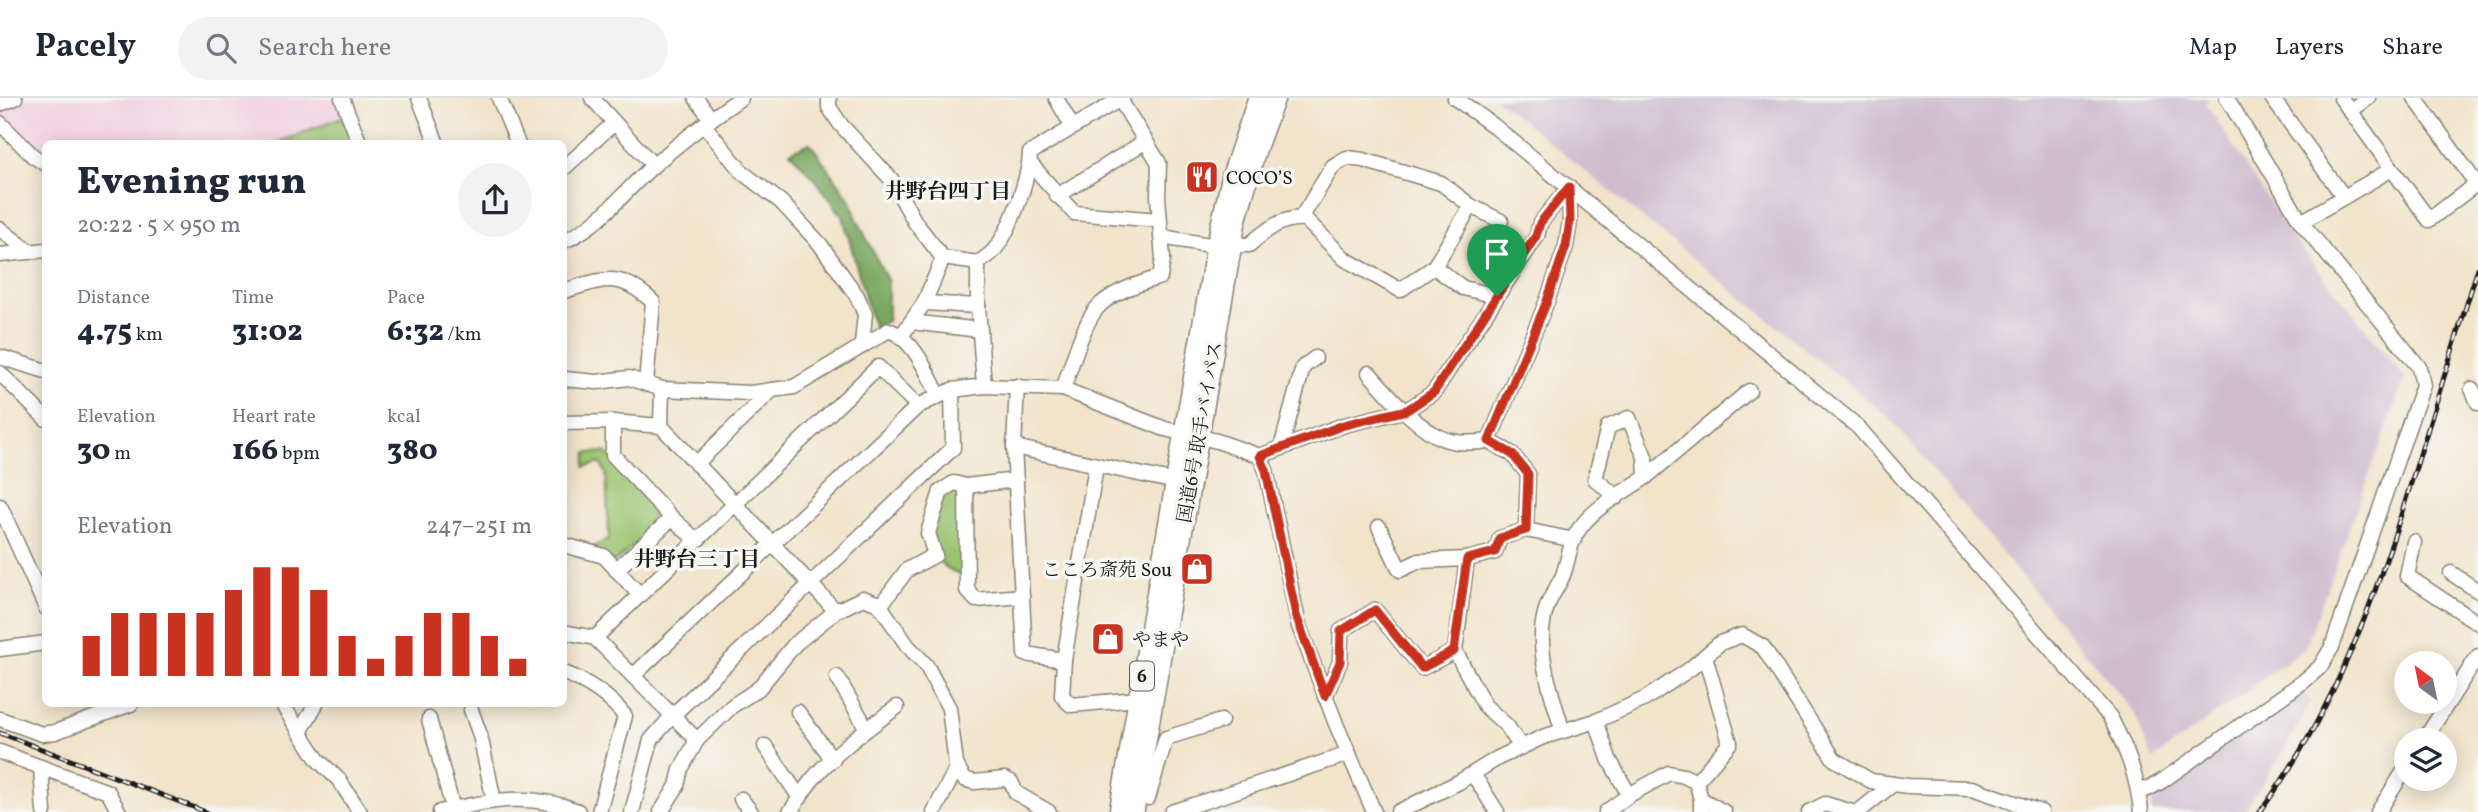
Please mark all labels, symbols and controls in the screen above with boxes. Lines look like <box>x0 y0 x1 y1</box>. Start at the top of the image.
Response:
search box <box>178 17 668 80</box>
text: Pacely <box>35 25 136 71</box>
icon: search <box>202 29 240 67</box>
text: Search here <box>258 30 391 66</box>
text: Map <box>2189 31 2237 65</box>
text: Layers <box>2275 31 2344 65</box>
text: Share <box>2382 31 2443 65</box>
text: Evening run <box>77 157 307 210</box>
restaurant icon: COCO’S <box>1183 158 1221 196</box>
button: share <box>458 163 532 237</box>
place label: COCO’S <box>1226 166 1293 192</box>
district label: 井野台四丁目 <box>885 178 1011 207</box>
text: 20:22 · 5 × 950 m <box>77 210 241 242</box>
pin <box>1467 224 1527 296</box>
icon: arrive <box>1478 235 1516 273</box>
text: Distance <box>77 285 150 311</box>
text: Time <box>232 285 274 311</box>
text: Pace <box>387 285 425 311</box>
text: 4.75 <box>77 311 132 353</box>
text: 31:02 <box>232 311 303 353</box>
text: 6:32 <box>387 311 444 353</box>
text: km <box>132 322 163 348</box>
text: /km <box>444 322 482 348</box>
street label: 国道6号 取手バイパス <box>1172 339 1230 525</box>
text: Elevation <box>77 404 156 430</box>
text: Heart rate <box>232 404 316 430</box>
text: kcal <box>387 404 421 430</box>
text: 30 <box>77 430 111 472</box>
text: 166 <box>232 430 278 472</box>
text: 380 <box>387 430 438 472</box>
text: m <box>111 441 131 467</box>
text: bpm <box>278 441 320 467</box>
text: Elevation <box>77 511 173 543</box>
text: 247–251 m <box>426 511 532 543</box>
district label: 井野台三丁目 <box>634 546 760 575</box>
shop icon: こころ斎苑 Sou <box>1178 550 1216 588</box>
place label: こころ斎苑 Sou <box>1042 558 1172 584</box>
shop icon: やまや <box>1089 620 1127 658</box>
place label: やまや <box>1132 628 1189 654</box>
north arrow <box>2394 651 2457 714</box>
map controls <box>2394 651 2457 791</box>
road number: 6 <box>1130 662 1154 690</box>
button: layers <box>2394 728 2457 791</box>

